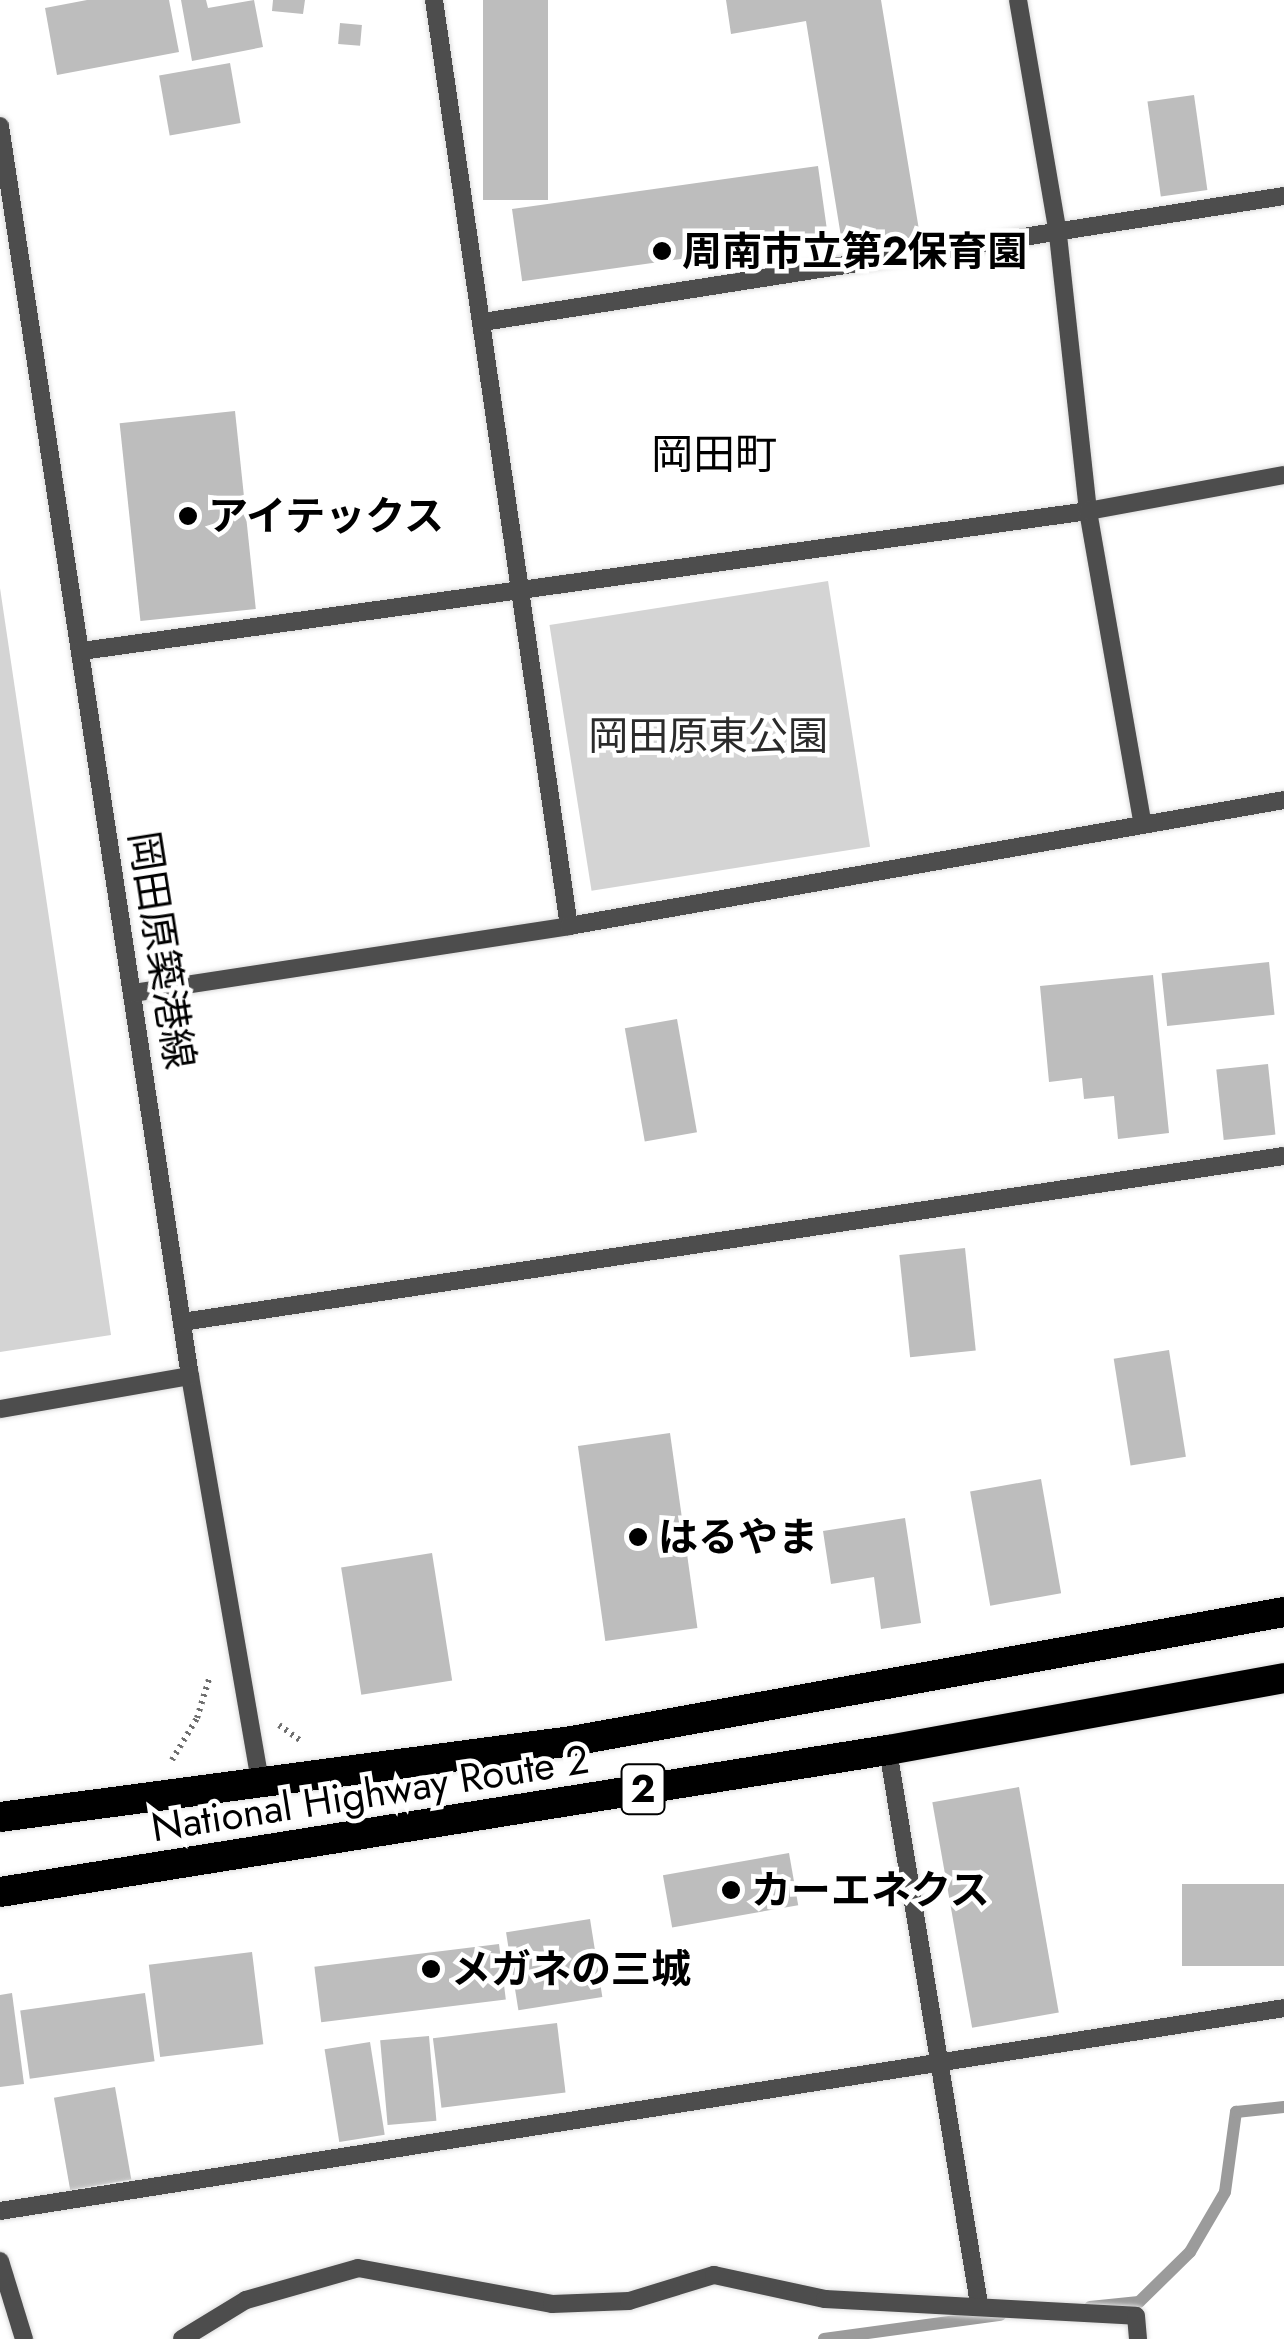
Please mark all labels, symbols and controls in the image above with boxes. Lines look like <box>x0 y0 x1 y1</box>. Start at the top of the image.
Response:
place label: 周南市立第２保育園 <box>682 227 1027 275</box>
marker: 周南市立第２保育園 <box>651 240 673 262</box>
district label: 岡田町 <box>651 430 777 480</box>
place label: アイテックス <box>208 492 448 540</box>
marker: アイテックス <box>177 505 199 527</box>
park label: 岡田原東公園 <box>588 712 828 760</box>
street label: 岡田原築港線 <box>120 828 204 1072</box>
place label: はるやま <box>658 1513 818 1561</box>
marker: はるやま <box>627 1526 649 1548</box>
street label: National Highway Route 2 <box>148 1735 592 1851</box>
road number: 2 <box>620 1756 666 1822</box>
place label: カーエネクス <box>751 1866 991 1914</box>
marker: カーエネクス <box>720 1879 742 1901</box>
place label: メガネの三城 <box>451 1945 691 1993</box>
marker: メガネの三城 <box>420 1958 442 1980</box>

